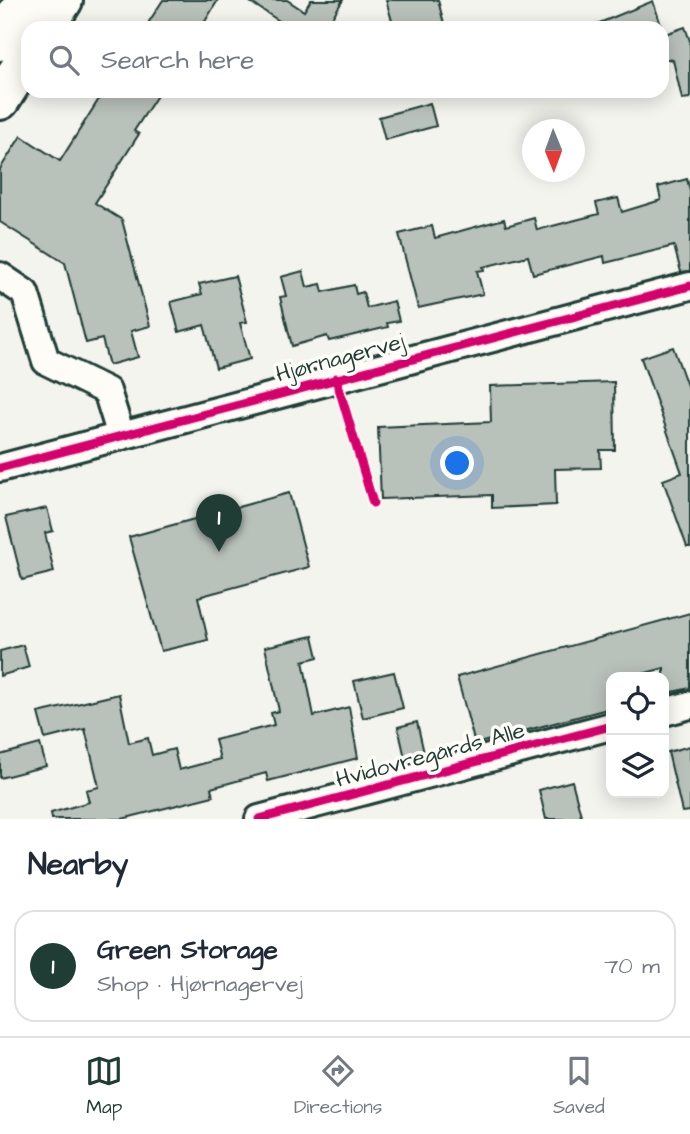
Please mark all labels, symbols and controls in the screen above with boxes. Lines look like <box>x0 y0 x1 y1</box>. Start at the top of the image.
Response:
search box <box>21 21 669 98</box>
icon: search <box>45 41 83 79</box>
text: Search here <box>101 42 254 78</box>
north arrow <box>522 119 585 182</box>
street label: Hjørnagervej <box>272 325 409 392</box>
your location <box>440 446 474 480</box>
pin: 1 <box>196 494 242 552</box>
map controls <box>606 672 669 798</box>
button: locate <box>606 672 669 735</box>
street label: Hvidovregårds Alle <box>332 714 529 797</box>
button: layers <box>606 735 669 798</box>
text: Nearby <box>28 844 128 886</box>
text: Green Storage <box>97 932 278 968</box>
text: 1 <box>52 950 54 982</box>
text: 70 m <box>604 950 660 982</box>
text: Shop · Hjørnagervej <box>97 968 303 1000</box>
tab: Map <box>85 1052 123 1121</box>
tab: Directions <box>294 1052 382 1121</box>
tab: Saved <box>553 1052 605 1121</box>

